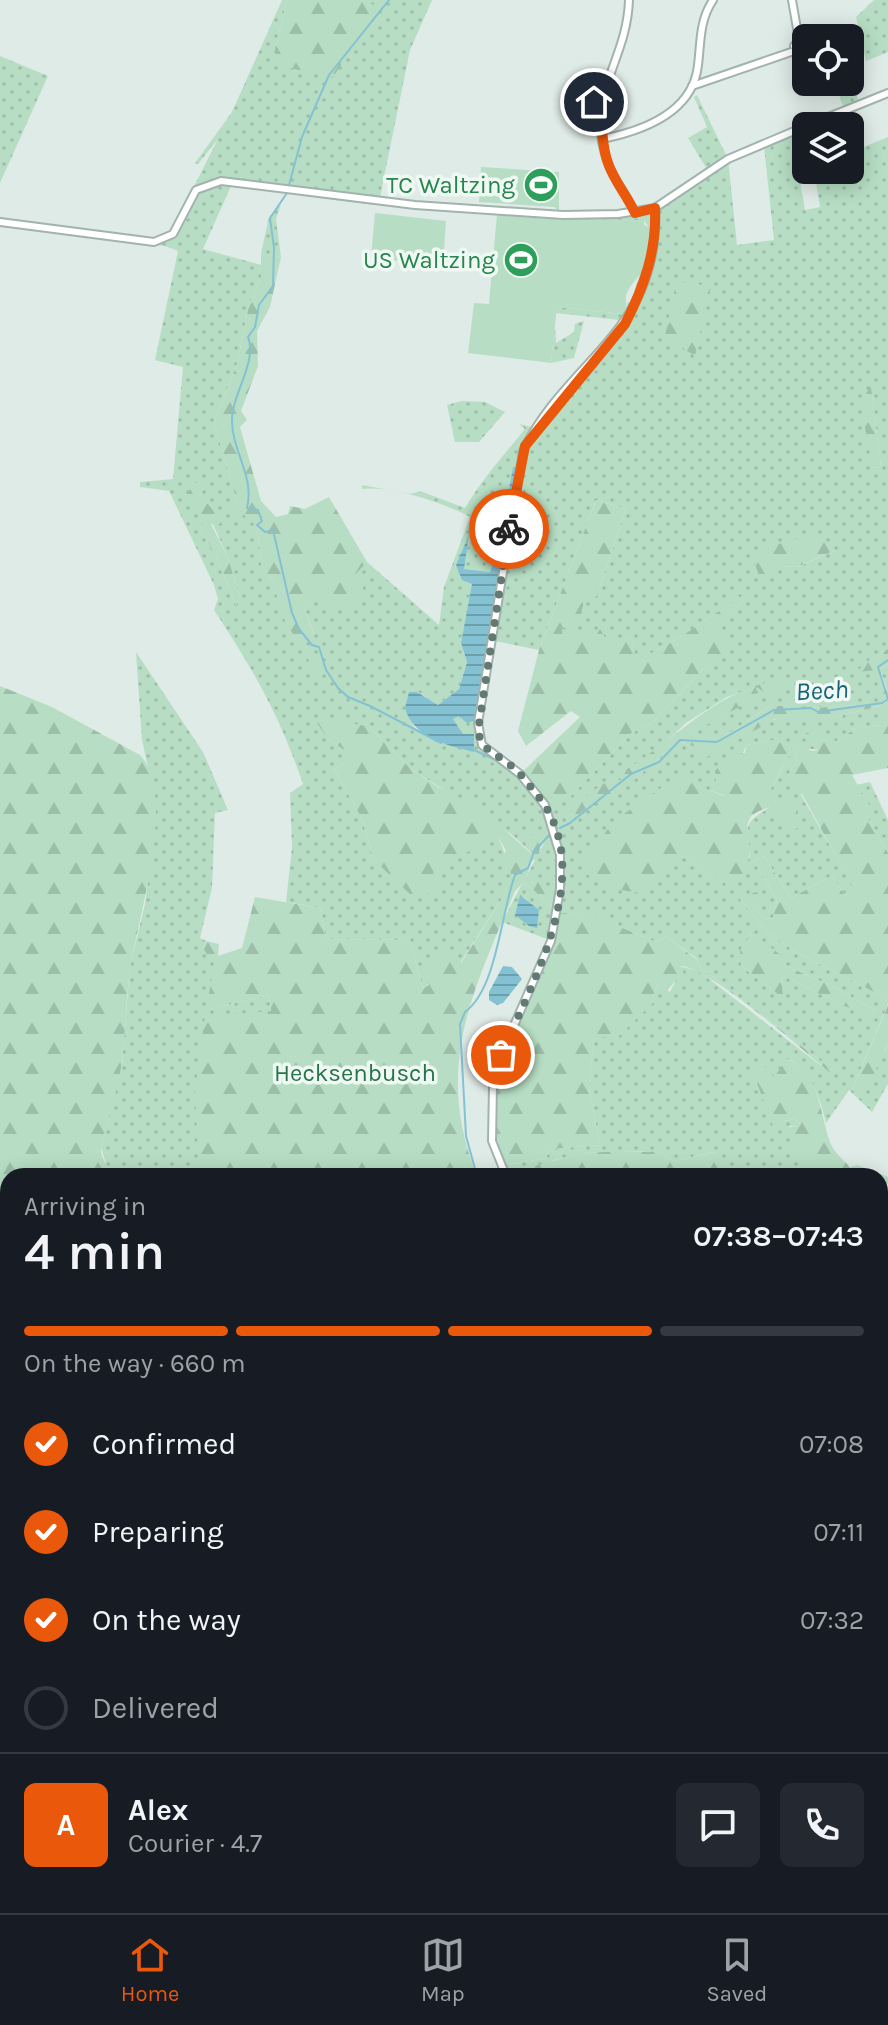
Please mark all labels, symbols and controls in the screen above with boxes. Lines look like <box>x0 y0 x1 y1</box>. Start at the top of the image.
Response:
map controls <box>792 24 864 184</box>
button: locate <box>792 24 864 96</box>
pin <box>560 68 628 136</box>
icon: home <box>572 80 616 124</box>
button: layers <box>792 112 864 184</box>
sports icon: TC Waltzing <box>522 166 560 204</box>
place label: TC Waltzing <box>386 171 515 199</box>
sports icon: US Waltzing <box>502 241 540 279</box>
place label: US Waltzing <box>363 246 495 274</box>
courier <box>469 489 549 569</box>
icon: bike <box>487 507 531 551</box>
water label: Bech <box>795 674 849 707</box>
pin <box>467 1021 535 1089</box>
icon: bag <box>479 1033 523 1077</box>
park label: Hecksenbusch <box>274 1059 436 1087</box>
text: Arriving in <box>24 1191 146 1222</box>
text: 07:38–07:43 <box>693 1218 864 1254</box>
text: 4 min <box>24 1221 165 1282</box>
text: On the way · 660 m <box>24 1348 246 1379</box>
icon: check <box>24 1422 68 1466</box>
text: Confirmed <box>92 1426 236 1462</box>
text: 07:08 <box>799 1429 864 1460</box>
icon: check <box>24 1510 68 1554</box>
text: Preparing <box>92 1514 224 1550</box>
text: 07:11 <box>813 1517 864 1548</box>
icon: check <box>24 1598 68 1642</box>
text: On the way <box>92 1602 241 1638</box>
text: 07:32 <box>800 1605 864 1636</box>
text: Delivered <box>92 1690 219 1726</box>
button: chat <box>676 1783 760 1867</box>
button: phone <box>780 1783 864 1867</box>
text: Alex <box>128 1792 188 1828</box>
text: A <box>57 1807 75 1843</box>
text: Courier · 4.7 <box>128 1828 262 1859</box>
tab: Home <box>121 1933 179 2007</box>
tab: Map <box>421 1933 465 2007</box>
tab: Saved <box>706 1933 767 2007</box>

